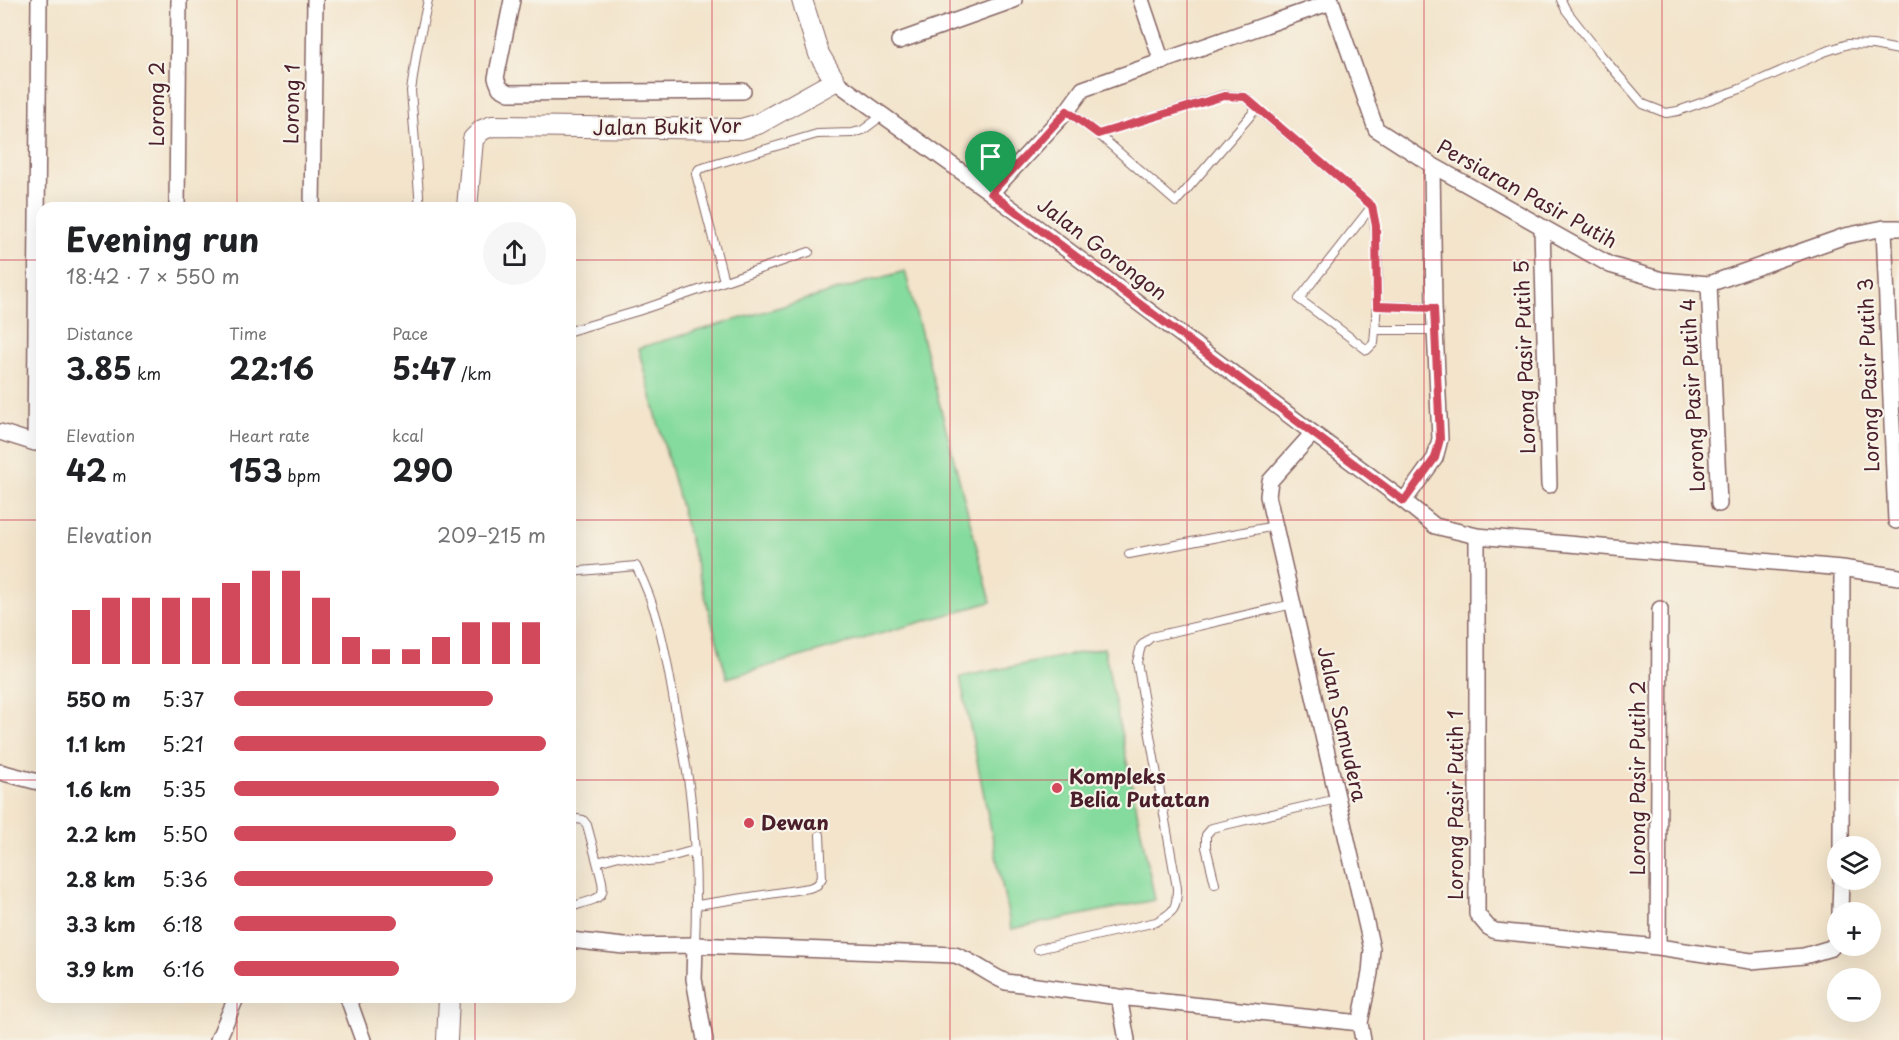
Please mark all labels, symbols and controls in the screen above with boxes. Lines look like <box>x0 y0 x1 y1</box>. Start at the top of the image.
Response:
street label: Lorong 2 <box>141 62 171 146</box>
street label: Lorong 1 <box>275 64 307 144</box>
street label: Jalan Bukit Vor <box>592 110 742 142</box>
pin <box>965 131 1016 193</box>
street label: Persiaran Pasir Putih <box>1432 131 1623 255</box>
icon: arrive <box>974 140 1007 173</box>
street label: Jalan Gorongon <box>1031 189 1174 307</box>
text: Evening run <box>66 213 259 263</box>
button: share <box>483 222 546 285</box>
street label: Lorong Pasir Putih 5 <box>1506 259 1542 455</box>
text: 18:42 · 7 × 550 m <box>66 261 240 291</box>
street label: Lorong Pasir Putih 3 <box>1850 278 1886 472</box>
street label: Lorong Pasir Putih 4 <box>1672 297 1712 493</box>
text: Distance <box>66 321 133 345</box>
text: Time <box>229 321 267 345</box>
text: Pace <box>392 321 428 345</box>
text: 3.85 <box>66 345 132 390</box>
text: 22:16 <box>229 345 314 390</box>
text: 5:47 <box>392 345 456 390</box>
text: km <box>132 361 161 385</box>
text: /km <box>456 361 492 385</box>
text: Elevation <box>66 423 135 447</box>
text: Heart rate <box>229 423 310 447</box>
text: kcal <box>392 423 424 447</box>
text: 42 <box>66 447 107 492</box>
text: 153 <box>229 447 282 492</box>
text: 290 <box>392 447 453 492</box>
text: m <box>107 463 126 487</box>
text: bpm <box>282 463 321 487</box>
text: Elevation <box>66 520 152 550</box>
text: 209–215 m <box>437 520 546 550</box>
street label: Jalan Samudera <box>1311 643 1376 805</box>
street label: Lorong Pasir Putih 2 <box>1622 681 1652 876</box>
text: 550 m <box>66 684 131 714</box>
text: 5:37 <box>162 684 204 714</box>
street label: Lorong Pasir Putih 1 <box>1440 710 1470 900</box>
text: 1.1 km <box>66 729 126 759</box>
text: 5:21 <box>162 729 204 759</box>
place label: Kompleks Belia Putatan <box>1069 761 1210 814</box>
text: 1.6 km <box>66 774 131 804</box>
text: 5:35 <box>162 774 206 804</box>
marker: Kompleks Belia Putatan <box>1050 781 1064 795</box>
place label: Dewan <box>761 807 829 837</box>
marker: Dewan <box>742 816 756 830</box>
text: 2.2 km <box>66 819 136 849</box>
text: 5:50 <box>162 819 208 849</box>
map controls <box>1827 836 1881 1022</box>
button: layers <box>1827 836 1881 890</box>
text: 2.8 km <box>66 864 135 894</box>
text: 5:36 <box>162 864 208 894</box>
button: + <box>1827 902 1881 956</box>
text: 3.3 km <box>66 909 136 939</box>
text: 6:18 <box>162 909 203 939</box>
text: 3.9 km <box>66 954 134 984</box>
text: 6:16 <box>162 954 205 984</box>
button: − <box>1827 968 1881 1022</box>

